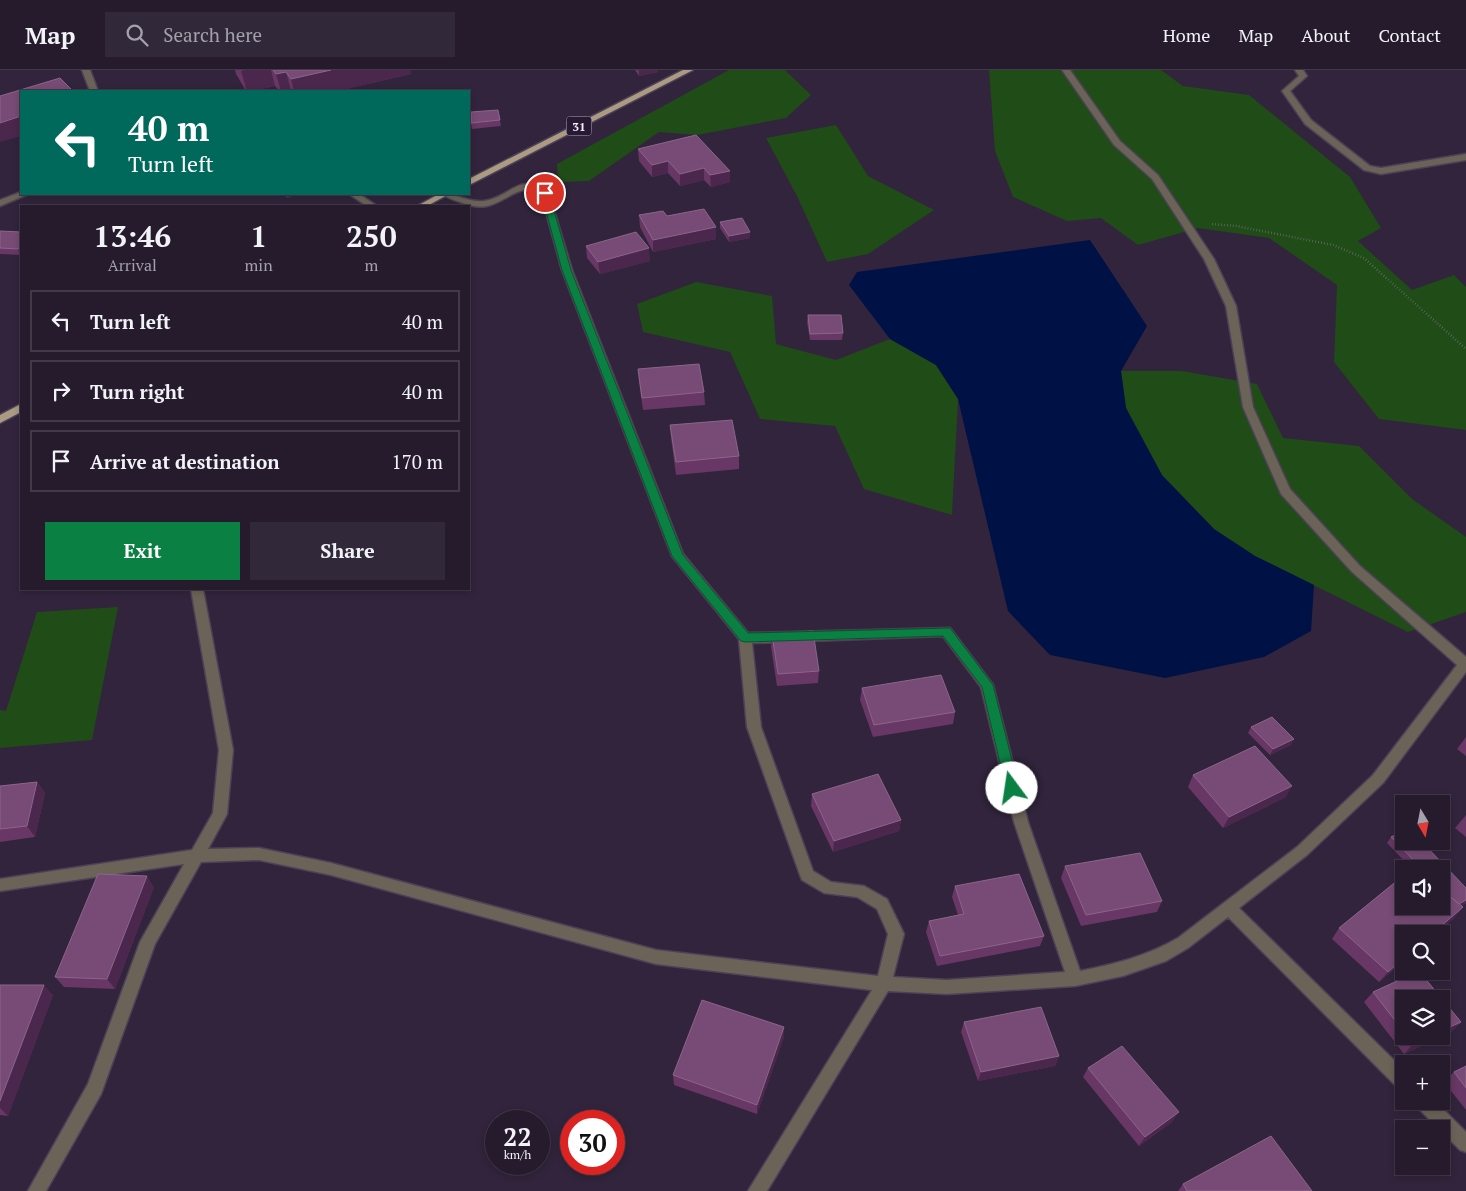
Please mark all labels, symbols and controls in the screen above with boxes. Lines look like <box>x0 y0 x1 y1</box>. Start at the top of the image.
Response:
search box <box>105 12 455 57</box>
text: Map <box>25 19 75 51</box>
icon: search <box>123 21 151 49</box>
text: Search here <box>163 22 262 47</box>
text: Home <box>1163 23 1210 47</box>
text: Map <box>1238 23 1273 47</box>
text: About <box>1301 23 1350 47</box>
text: Contact <box>1378 23 1441 47</box>
text: 40 m <box>128 105 209 151</box>
icon: left <box>45 110 110 175</box>
road number: 31 <box>566 116 592 136</box>
text: Turn left <box>128 149 214 178</box>
pin <box>524 172 566 214</box>
icon: arrive <box>531 179 559 207</box>
text: 13:46 <box>93 216 171 256</box>
text: 1 <box>250 216 267 256</box>
text: 250 <box>346 216 397 256</box>
text: Arrival <box>108 254 157 276</box>
text: min <box>245 254 273 276</box>
text: m <box>364 254 378 276</box>
icon: left <box>47 307 75 335</box>
text: Turn left <box>90 309 171 334</box>
text: 40 m <box>402 309 443 334</box>
icon: right <box>47 377 75 405</box>
text: Turn right <box>90 379 184 404</box>
text: 40 m <box>402 379 443 404</box>
icon: arrive <box>47 447 75 475</box>
text: Arrive at destination <box>90 449 279 474</box>
text: 170 m <box>392 449 443 474</box>
button: Exit <box>45 522 240 580</box>
button: Share <box>250 522 445 580</box>
position arrow <box>985 761 1037 813</box>
north arrow <box>1395 795 1450 850</box>
map controls <box>1395 795 1450 1175</box>
button: sound <box>1395 860 1450 915</box>
button: search <box>1395 925 1450 980</box>
button: layers <box>1395 990 1450 1045</box>
button: + <box>1395 1055 1450 1110</box>
speed limit sign: 30 <box>560 1110 625 1175</box>
text: 22 <box>503 1120 532 1153</box>
button: − <box>1395 1120 1450 1175</box>
text: km/h <box>504 1147 531 1162</box>

